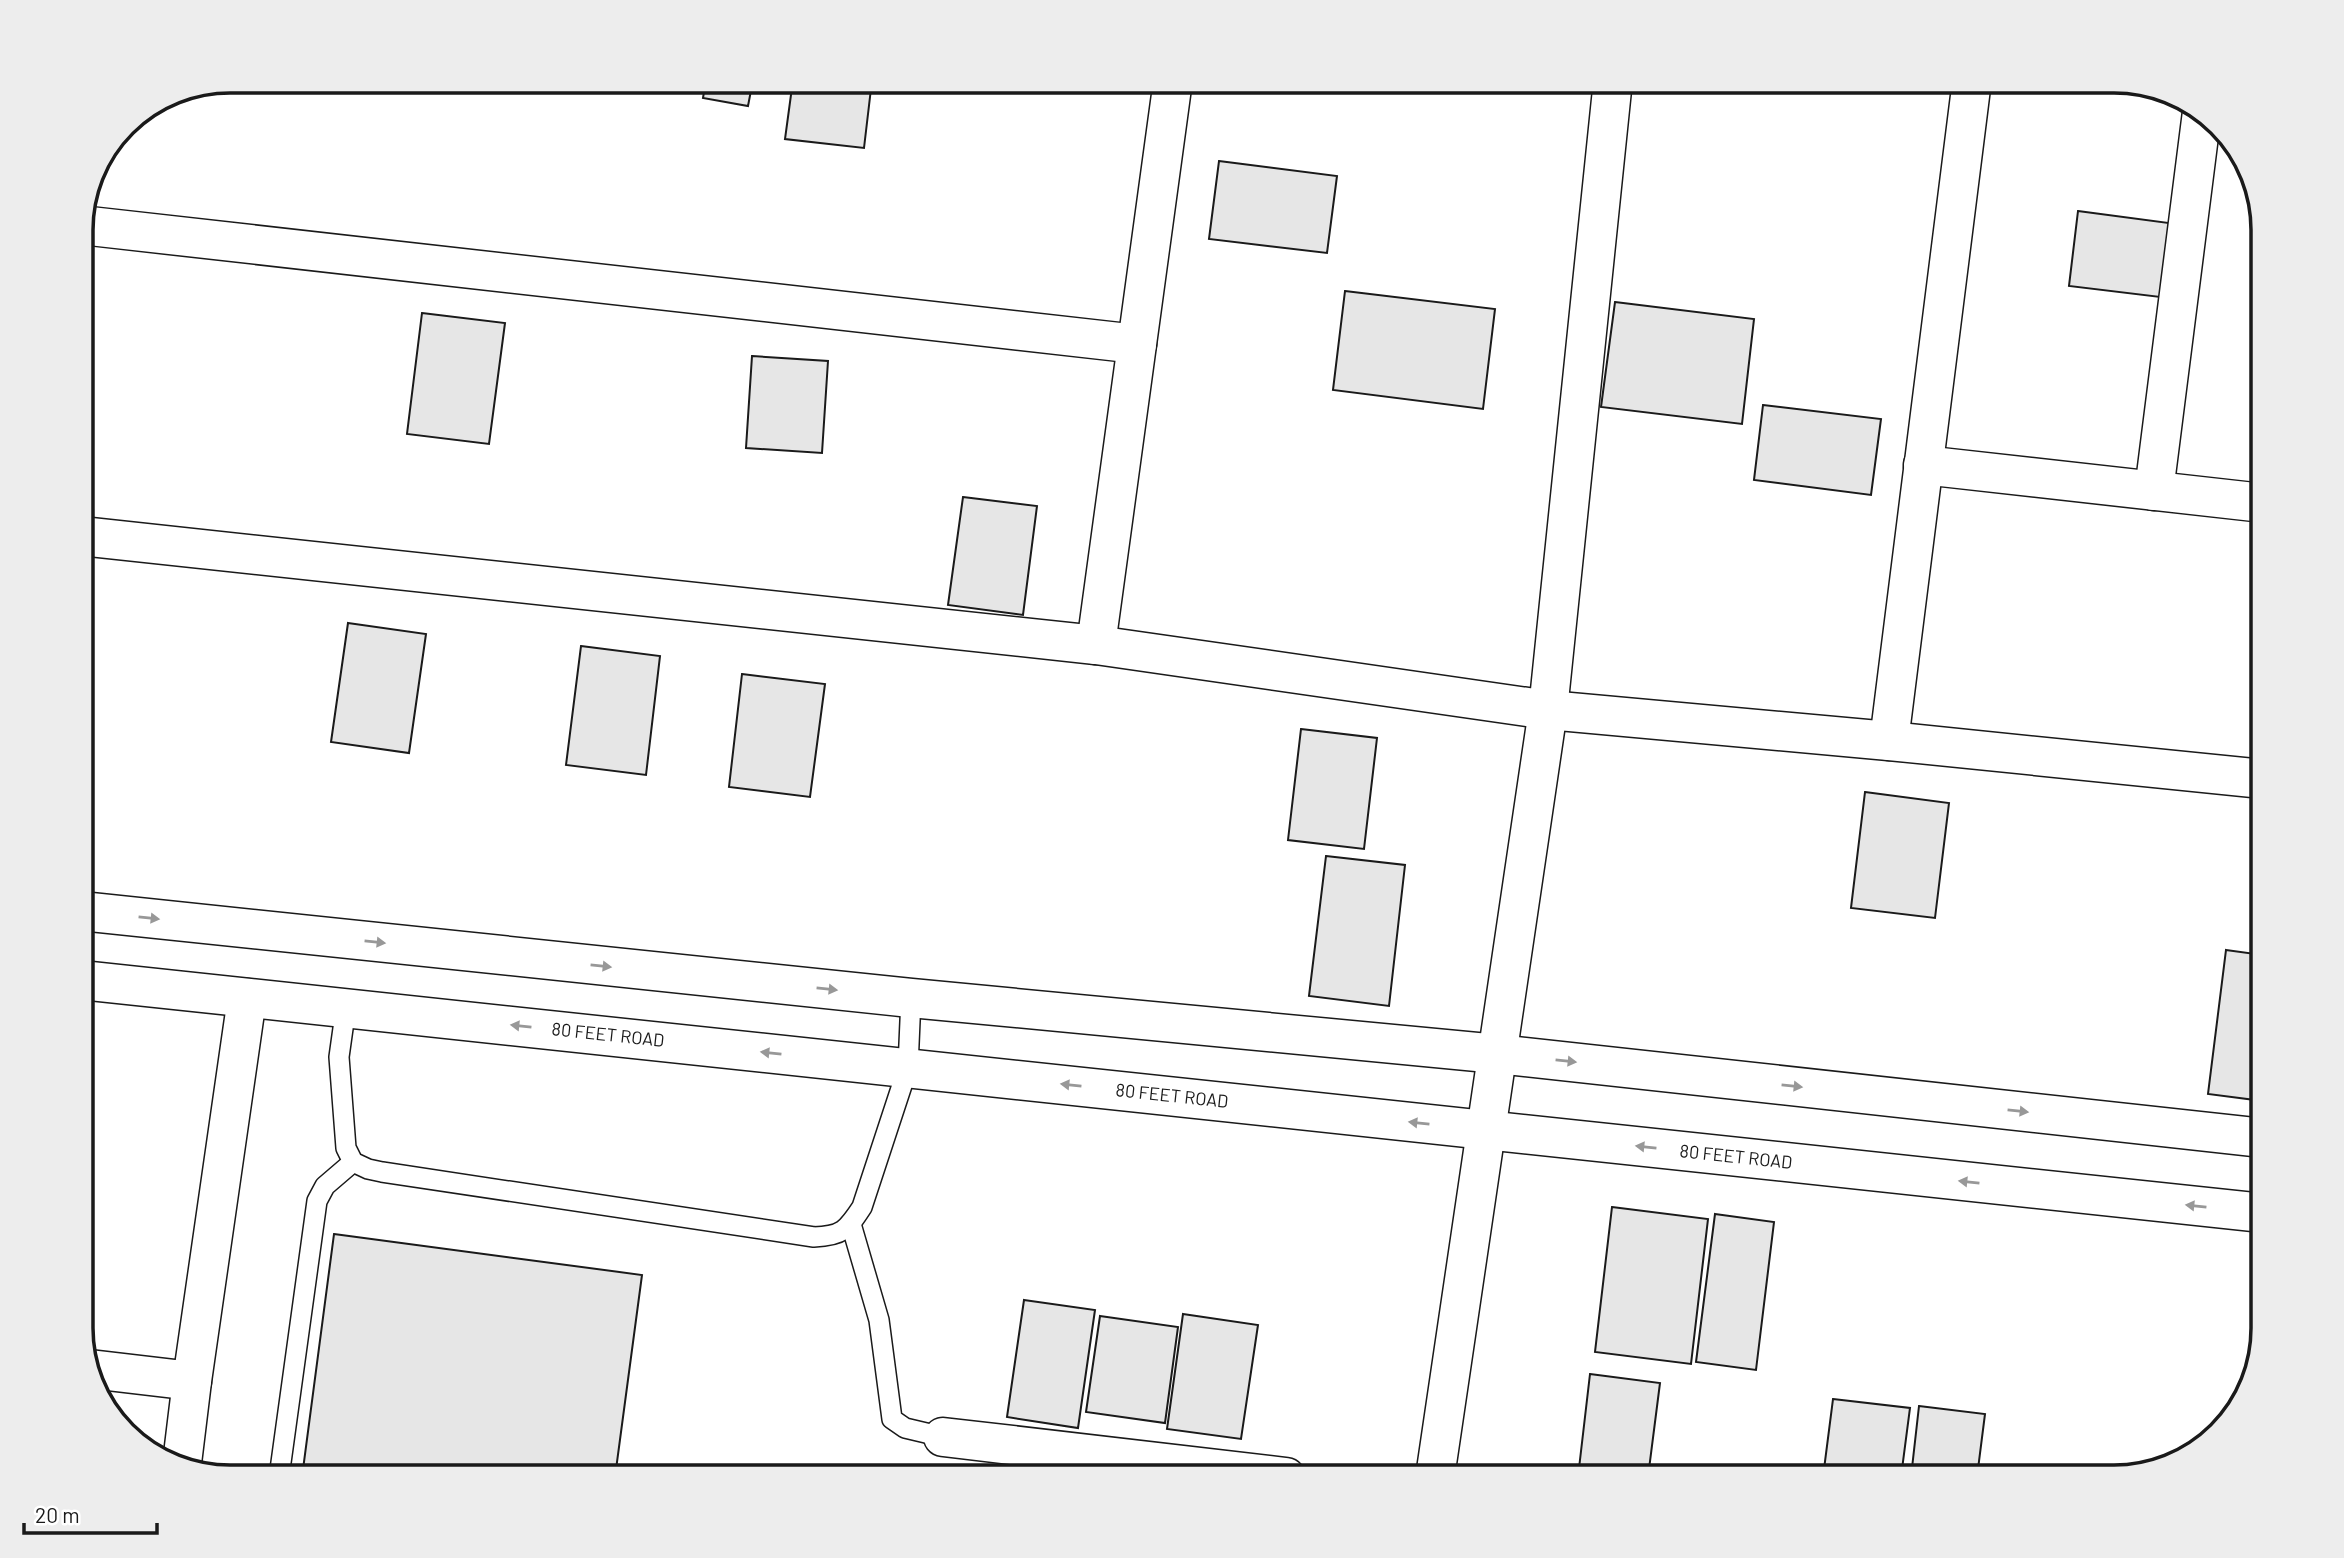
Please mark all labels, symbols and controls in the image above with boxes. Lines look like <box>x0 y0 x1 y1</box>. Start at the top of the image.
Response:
one-way arrow <box>138 912 160 923</box>
one-way arrow <box>364 936 386 947</box>
one-way arrow <box>590 960 612 971</box>
one-way arrow <box>817 984 839 995</box>
street label: 80 FEET ROAD <box>551 1017 666 1051</box>
one-way arrow <box>510 1020 532 1031</box>
one-way arrow <box>760 1047 782 1058</box>
one-way arrow <box>1555 1056 1577 1067</box>
street label: 80 FEET ROAD <box>1115 1078 1230 1112</box>
one-way arrow <box>1059 1079 1081 1090</box>
one-way arrow <box>1781 1081 1803 1092</box>
one-way arrow <box>2007 1106 2029 1117</box>
one-way arrow <box>1407 1117 1429 1128</box>
street label: 80 FEET ROAD <box>1679 1139 1794 1173</box>
one-way arrow <box>1635 1142 1657 1153</box>
one-way arrow <box>1958 1176 1980 1187</box>
one-way arrow <box>2184 1200 2206 1211</box>
scale bar <box>24 1492 158 1536</box>
text: 20 m <box>35 1502 80 1527</box>

